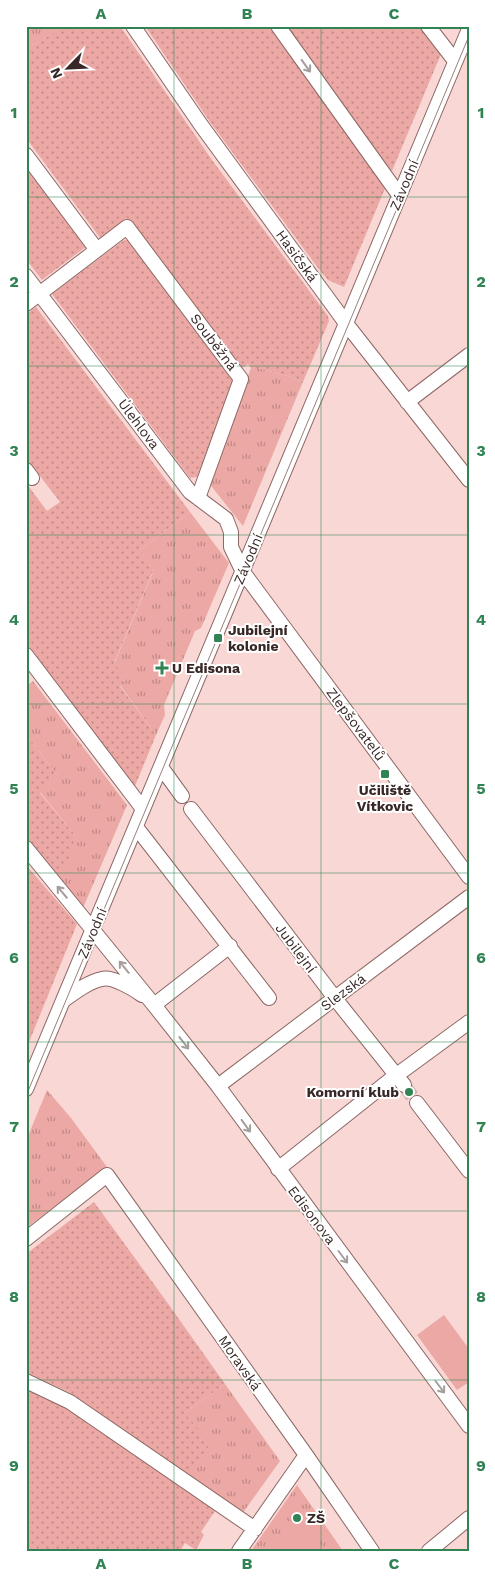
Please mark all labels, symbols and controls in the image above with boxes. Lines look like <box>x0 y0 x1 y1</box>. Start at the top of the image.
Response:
text: A <box>96 4 107 23</box>
text: B <box>242 4 253 23</box>
text: C <box>389 4 400 23</box>
north arrow <box>42 42 92 92</box>
one-way arrow <box>301 59 311 73</box>
text: N <box>47 65 66 81</box>
text: 1 <box>11 103 17 122</box>
text: 1 <box>478 103 484 122</box>
street label: Závodní <box>386 157 422 213</box>
street label: Hasičská <box>273 227 321 285</box>
text: 2 <box>9 272 19 291</box>
text: 2 <box>476 272 486 291</box>
street label: Souběžná <box>187 310 241 374</box>
street label: Úlehlova <box>115 396 163 452</box>
text: 3 <box>9 441 19 460</box>
text: 3 <box>476 441 486 460</box>
street label: Závodní <box>230 531 266 587</box>
text: 4 <box>9 610 19 629</box>
text: 4 <box>476 610 486 629</box>
place label: Jubilejní kolonie <box>228 622 288 654</box>
marker: Jubilejní kolonie <box>212 632 224 644</box>
place label: U Edisona <box>172 660 241 676</box>
marker: U Edisona <box>156 662 168 674</box>
street label: Zlepšovatelů <box>323 684 389 764</box>
marker: Učiliště Vítkovic <box>379 768 391 780</box>
text: 5 <box>9 779 19 798</box>
text: 5 <box>476 779 486 798</box>
place label: Učiliště Vítkovic <box>357 782 413 814</box>
one-way arrow <box>56 885 68 898</box>
street label: Závodní <box>74 905 110 961</box>
street label: Jubilejní <box>272 920 320 976</box>
text: 6 <box>9 948 19 967</box>
text: 6 <box>476 948 486 967</box>
one-way arrow <box>118 961 129 974</box>
street label: Slezská <box>317 970 369 1014</box>
one-way arrow <box>179 1036 189 1050</box>
place label: Komorní klub <box>306 1084 399 1100</box>
marker: Komorní klub <box>403 1086 415 1098</box>
text: 7 <box>9 1117 19 1136</box>
text: 7 <box>476 1117 486 1136</box>
one-way arrow <box>241 1119 251 1133</box>
street label: Edisonova <box>285 1183 339 1247</box>
one-way arrow <box>338 1249 348 1263</box>
text: 8 <box>9 1287 19 1306</box>
text: 8 <box>476 1287 486 1306</box>
street label: Moravská <box>215 1332 265 1394</box>
one-way arrow <box>435 1380 445 1394</box>
text: 9 <box>9 1456 19 1475</box>
text: 9 <box>476 1456 486 1475</box>
place label: ZŠ <box>307 1510 325 1526</box>
marker: ZŠ <box>291 1512 303 1524</box>
text: A <box>96 1554 107 1573</box>
text: B <box>242 1554 253 1573</box>
text: C <box>389 1554 400 1573</box>

